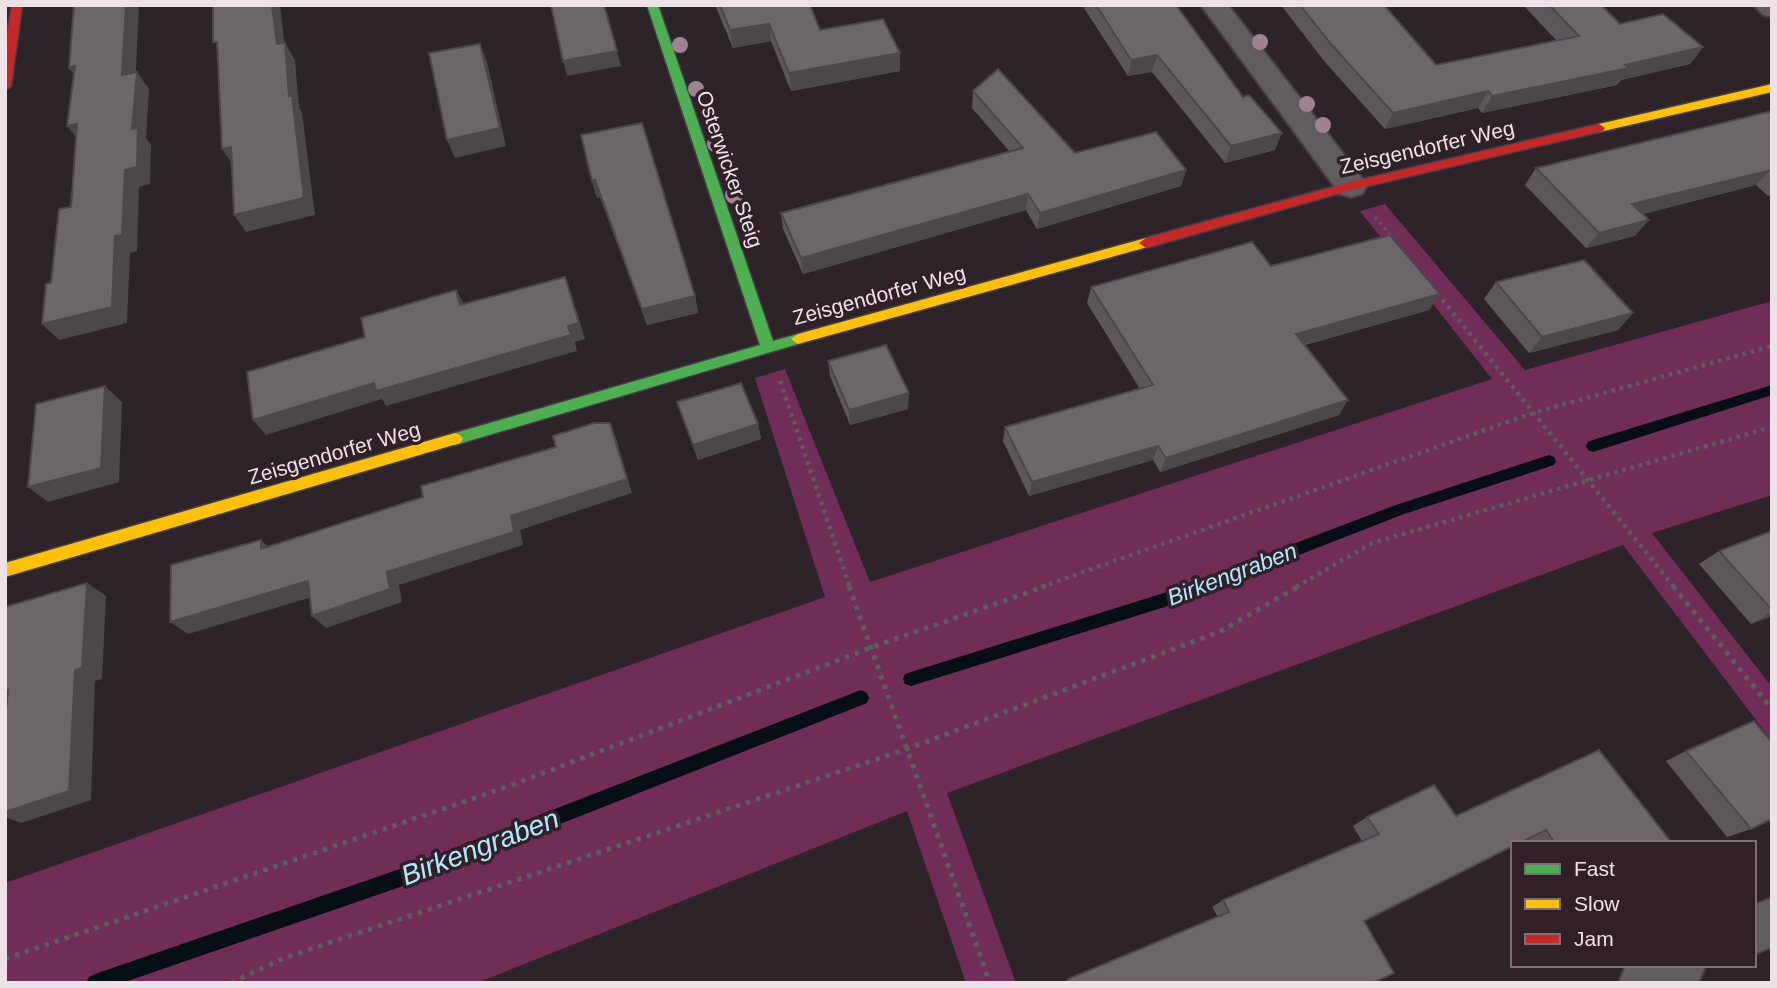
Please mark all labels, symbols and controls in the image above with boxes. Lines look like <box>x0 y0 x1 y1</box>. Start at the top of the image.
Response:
street label: Osterwicker Steig <box>692 87 768 251</box>
street label: Zeisgendorfer Weg <box>1338 116 1516 178</box>
street label: Zeisgendorfer Weg <box>790 261 968 329</box>
street label: Zeisgendorfer Weg <box>245 417 423 489</box>
water label: Birkengraben <box>1163 537 1301 611</box>
water label: Birkengraben <box>397 803 563 891</box>
legend <box>1511 841 1756 967</box>
text: Fast <box>1574 857 1615 880</box>
text: Slow <box>1574 892 1620 915</box>
text: Jam <box>1574 927 1614 950</box>

